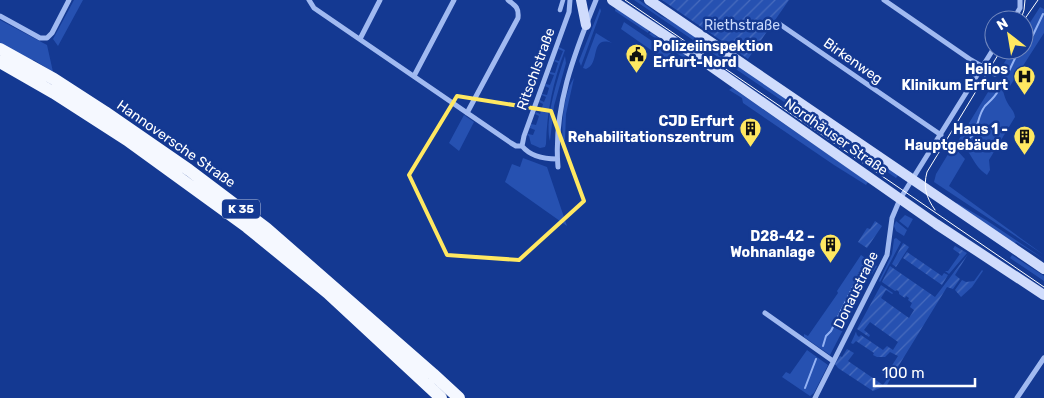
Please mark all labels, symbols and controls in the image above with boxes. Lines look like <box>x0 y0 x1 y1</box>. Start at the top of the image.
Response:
north arrow <box>984 10 1034 60</box>
text: N <box>994 14 1011 34</box>
park label: Riethstraße <box>704 17 780 34</box>
street label: Ritschlstraße <box>513 25 559 113</box>
street label: Birkenweg <box>820 34 886 88</box>
place label: Polizeiinspektion Erfurt-Nord <box>653 38 773 71</box>
public building icon: Polizeiinspektion Erfurt-Nord <box>625 42 649 73</box>
place label: Helios Klinikum Erfurt <box>901 61 1008 94</box>
hospital icon: Helios Klinikum Erfurt <box>1012 65 1036 96</box>
street label: Nordhäuser Straße <box>781 95 891 179</box>
street label: Hannoversche Straße <box>113 97 239 191</box>
place label: CJD Erfurt Rehabilitationszentrum <box>568 113 734 146</box>
building icon: CJD Erfurt Rehabilitationszentrum <box>738 117 762 148</box>
place label: Haus 1 - Hauptgebäude <box>905 121 1008 154</box>
building icon: Haus 1 - Hauptgebäude <box>1012 125 1036 156</box>
road number: K 35 <box>222 200 260 218</box>
place label: D28-42 – Wohnanlage <box>730 228 815 261</box>
building icon: D28-42 – Wohnanlage <box>819 232 843 263</box>
street label: Donaustraße <box>830 248 882 331</box>
scale bar <box>874 356 975 388</box>
text: 100 m <box>882 364 924 382</box>

